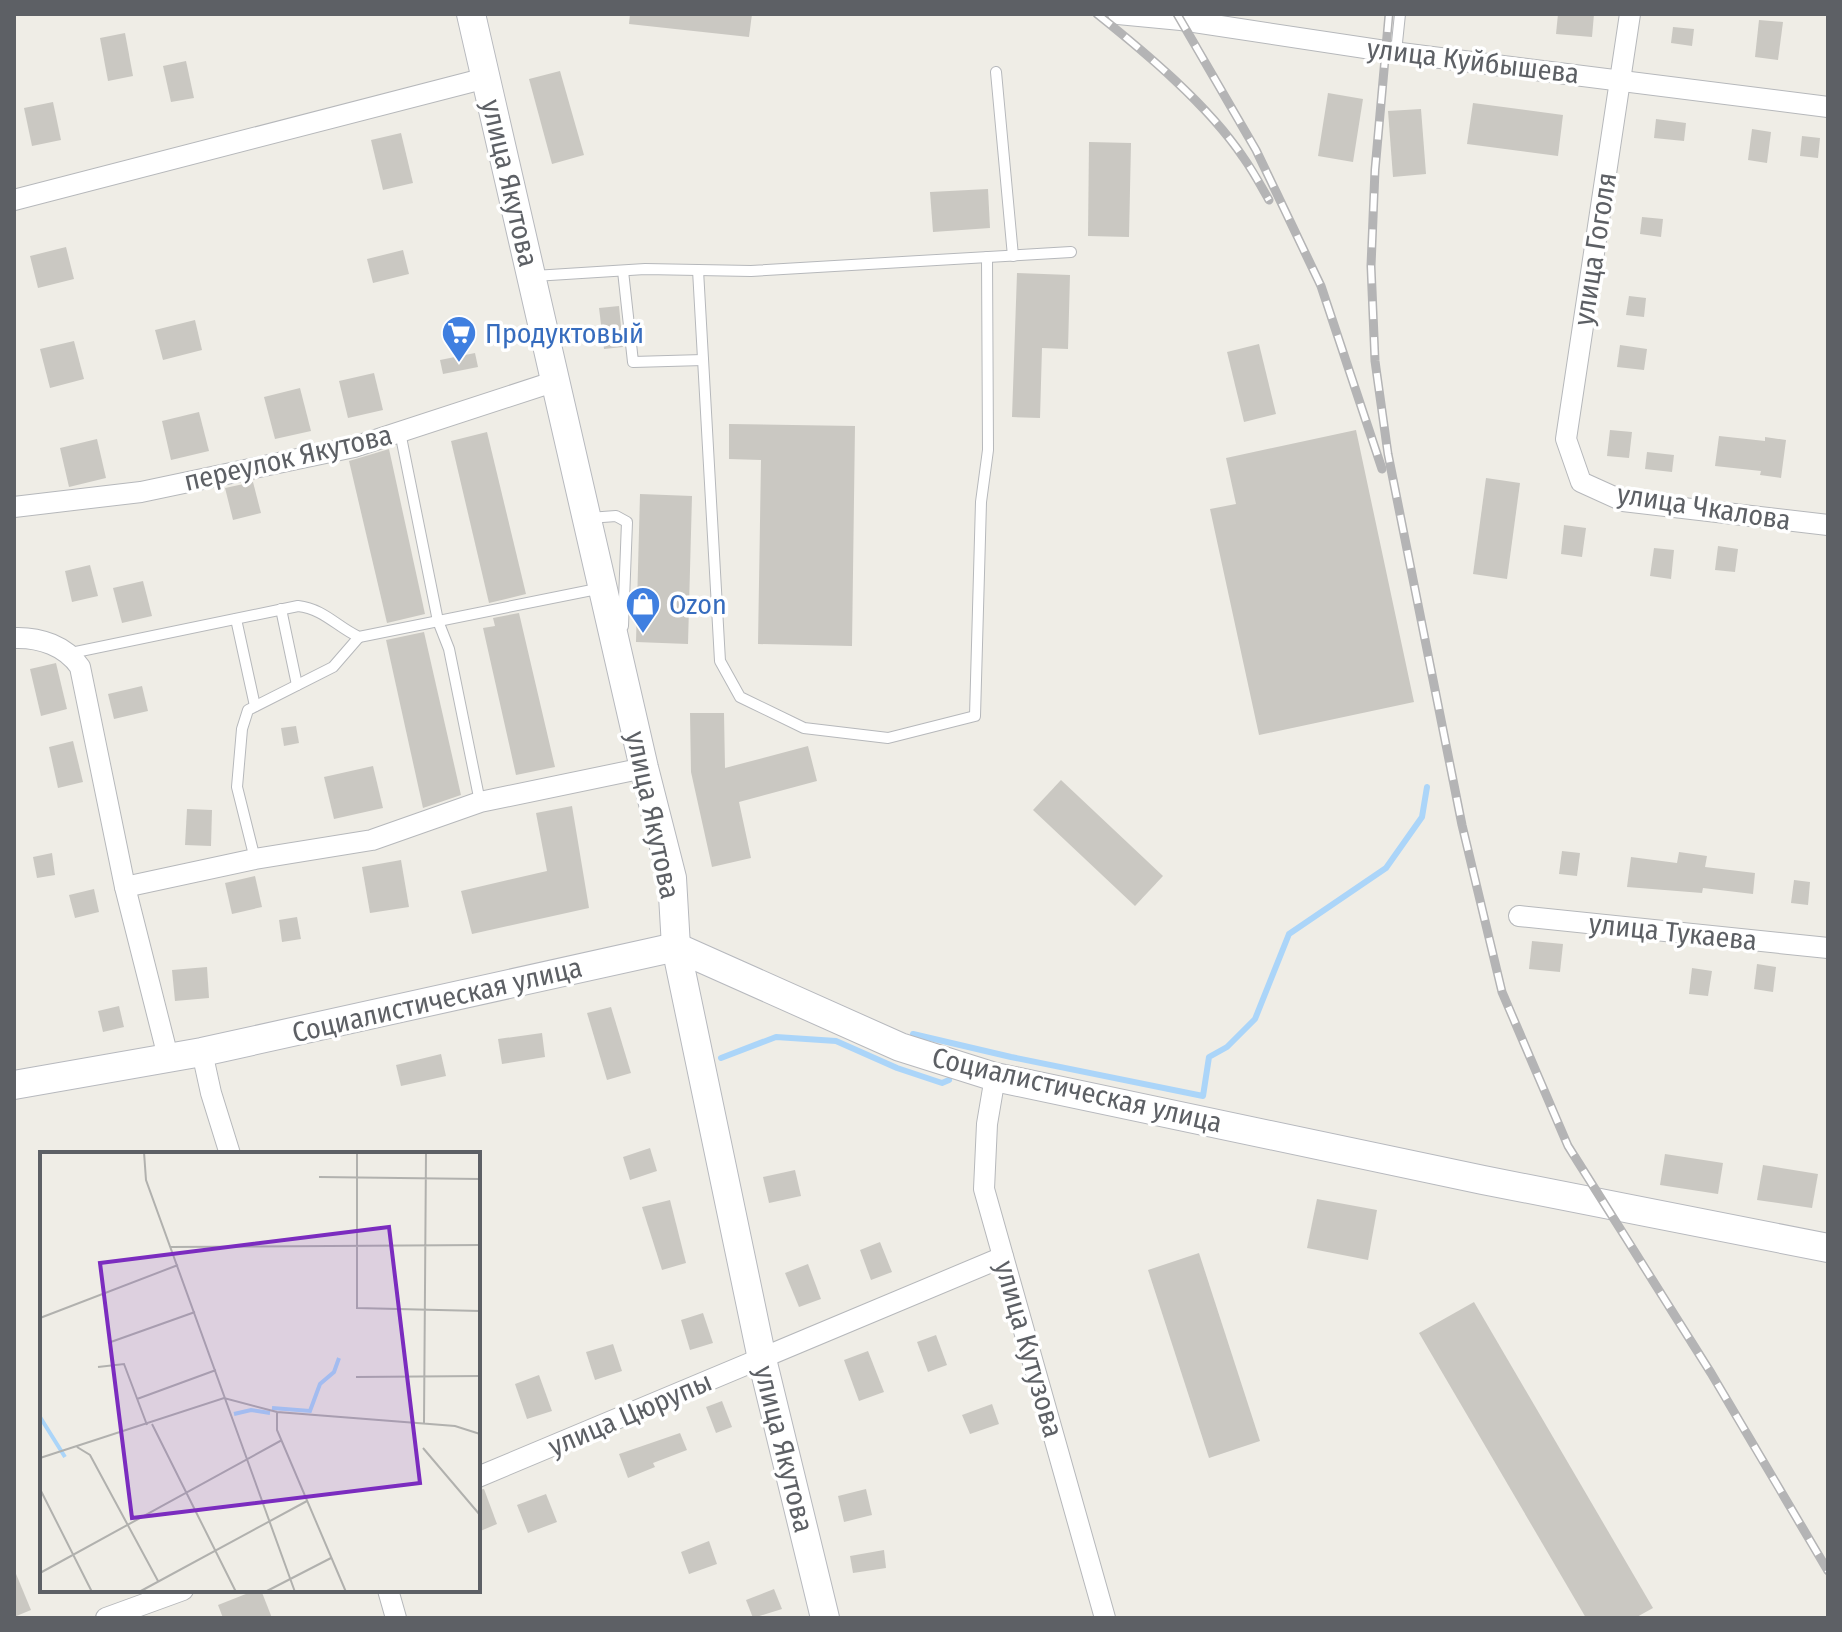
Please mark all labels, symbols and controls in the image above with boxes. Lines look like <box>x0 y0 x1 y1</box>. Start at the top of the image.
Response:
street label: улица Куйбышева <box>1365 32 1581 90</box>
street label: улица Якутова <box>475 96 545 270</box>
street label: улица Гоголя <box>1567 170 1623 328</box>
supermarket icon: Продуктовый <box>440 314 478 364</box>
place label: Продуктовый <box>485 317 644 350</box>
street label: переулок Якутова <box>181 418 395 498</box>
street label: улица Чкалова <box>1615 477 1793 537</box>
shop icon: Ozon <box>624 585 662 635</box>
place label: Ozon <box>669 588 727 621</box>
street label: улица Якутова <box>619 728 687 902</box>
street label: улица Тукаева <box>1587 907 1759 957</box>
street label: Социалистическая улица <box>289 951 585 1049</box>
street label: Социалистическая улица <box>929 1041 1225 1139</box>
inset map <box>40 1152 480 1592</box>
street label: улица Кутузова <box>988 1257 1070 1441</box>
street label: улица Якутова <box>747 1362 821 1536</box>
street label: улица Цюрупы <box>543 1365 717 1463</box>

